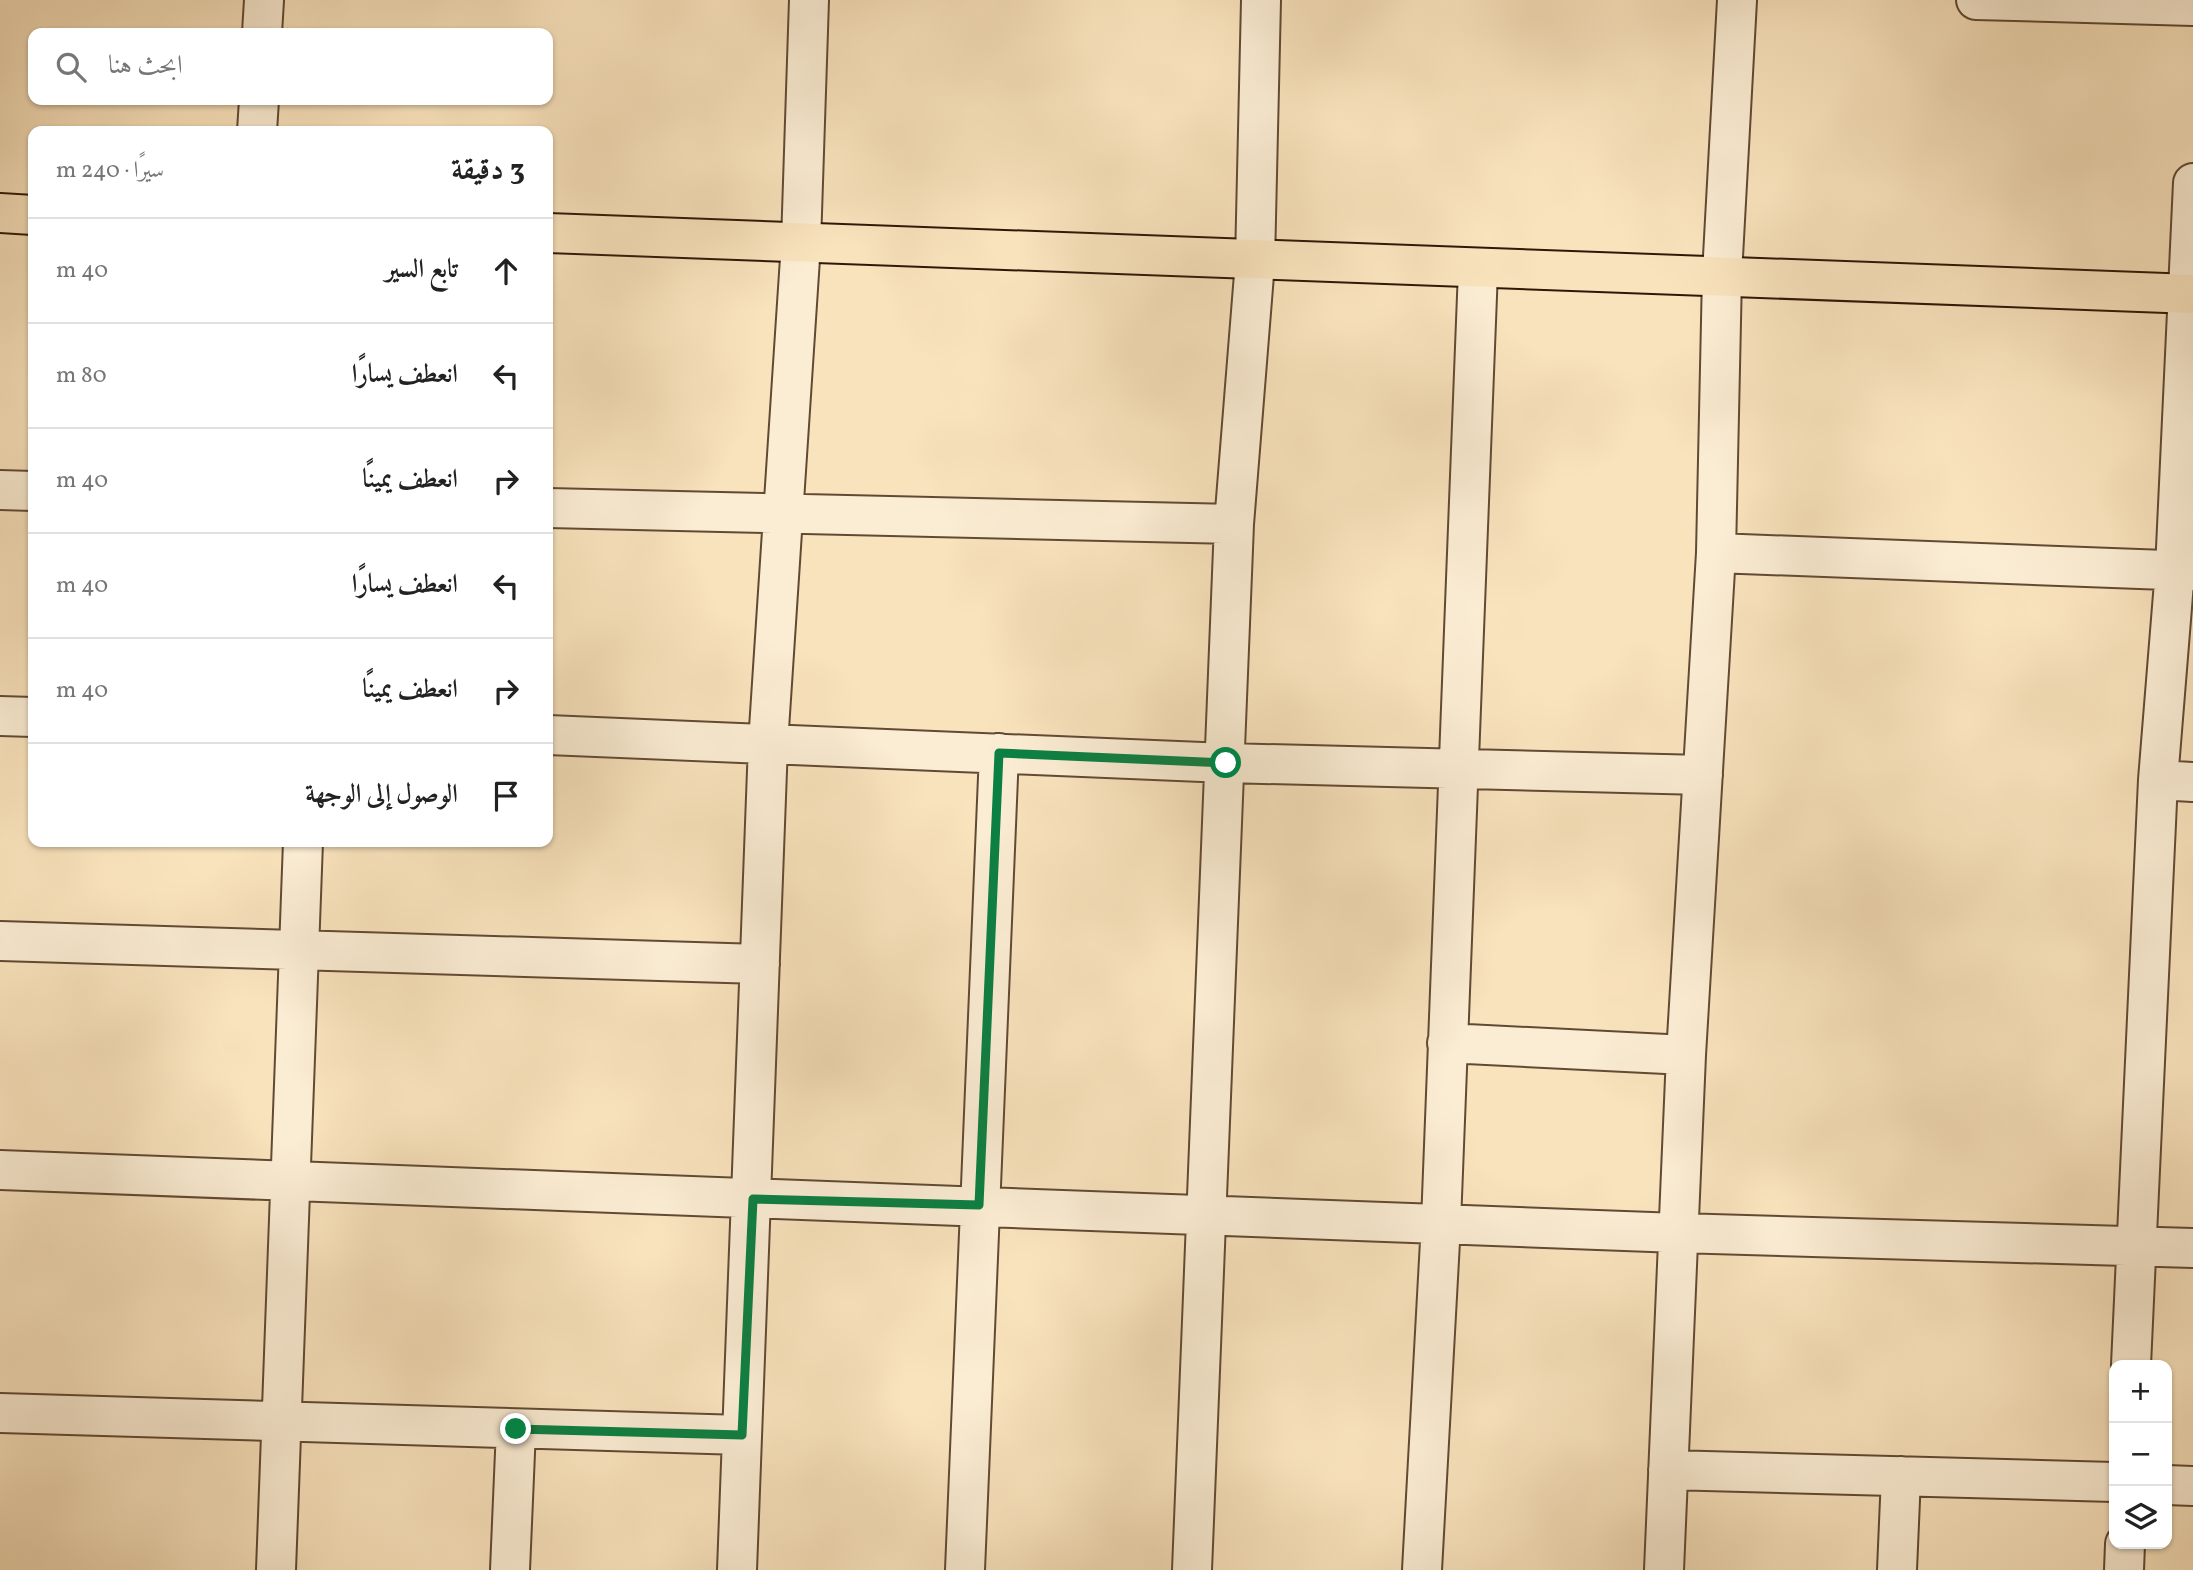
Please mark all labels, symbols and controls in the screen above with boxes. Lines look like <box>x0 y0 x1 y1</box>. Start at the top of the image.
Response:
search box <box>28 28 553 105</box>
icon: search <box>52 48 90 86</box>
text: ابحث هنا <box>108 48 183 84</box>
text: 3 دقيقة <box>451 150 525 192</box>
text: سيرًا · 240 m <box>56 155 164 187</box>
text: تابع السير <box>385 252 458 288</box>
icon: ahead <box>487 252 525 290</box>
text: 40 m <box>56 255 108 287</box>
text: انعطف يسارًا <box>352 357 458 393</box>
icon: left <box>487 357 525 395</box>
text: 80 m <box>56 360 106 392</box>
text: انعطف يمينًا <box>362 462 458 498</box>
icon: right <box>487 462 525 500</box>
text: 40 m <box>56 465 108 497</box>
text: انعطف يسارًا <box>352 567 458 603</box>
icon: left <box>487 567 525 605</box>
text: 40 m <box>56 570 108 602</box>
text: انعطف يمينًا <box>362 672 458 708</box>
icon: right <box>487 672 525 710</box>
text: 40 m <box>56 675 108 707</box>
route start <box>1210 747 1241 778</box>
text: الوصول إلى الوجهة <box>305 777 458 813</box>
icon: arrive <box>487 777 525 815</box>
map controls <box>2109 1360 2172 1549</box>
button: + <box>2109 1360 2172 1423</box>
route end <box>500 1413 531 1444</box>
button: − <box>2109 1423 2172 1486</box>
button: layers <box>2109 1486 2172 1549</box>

